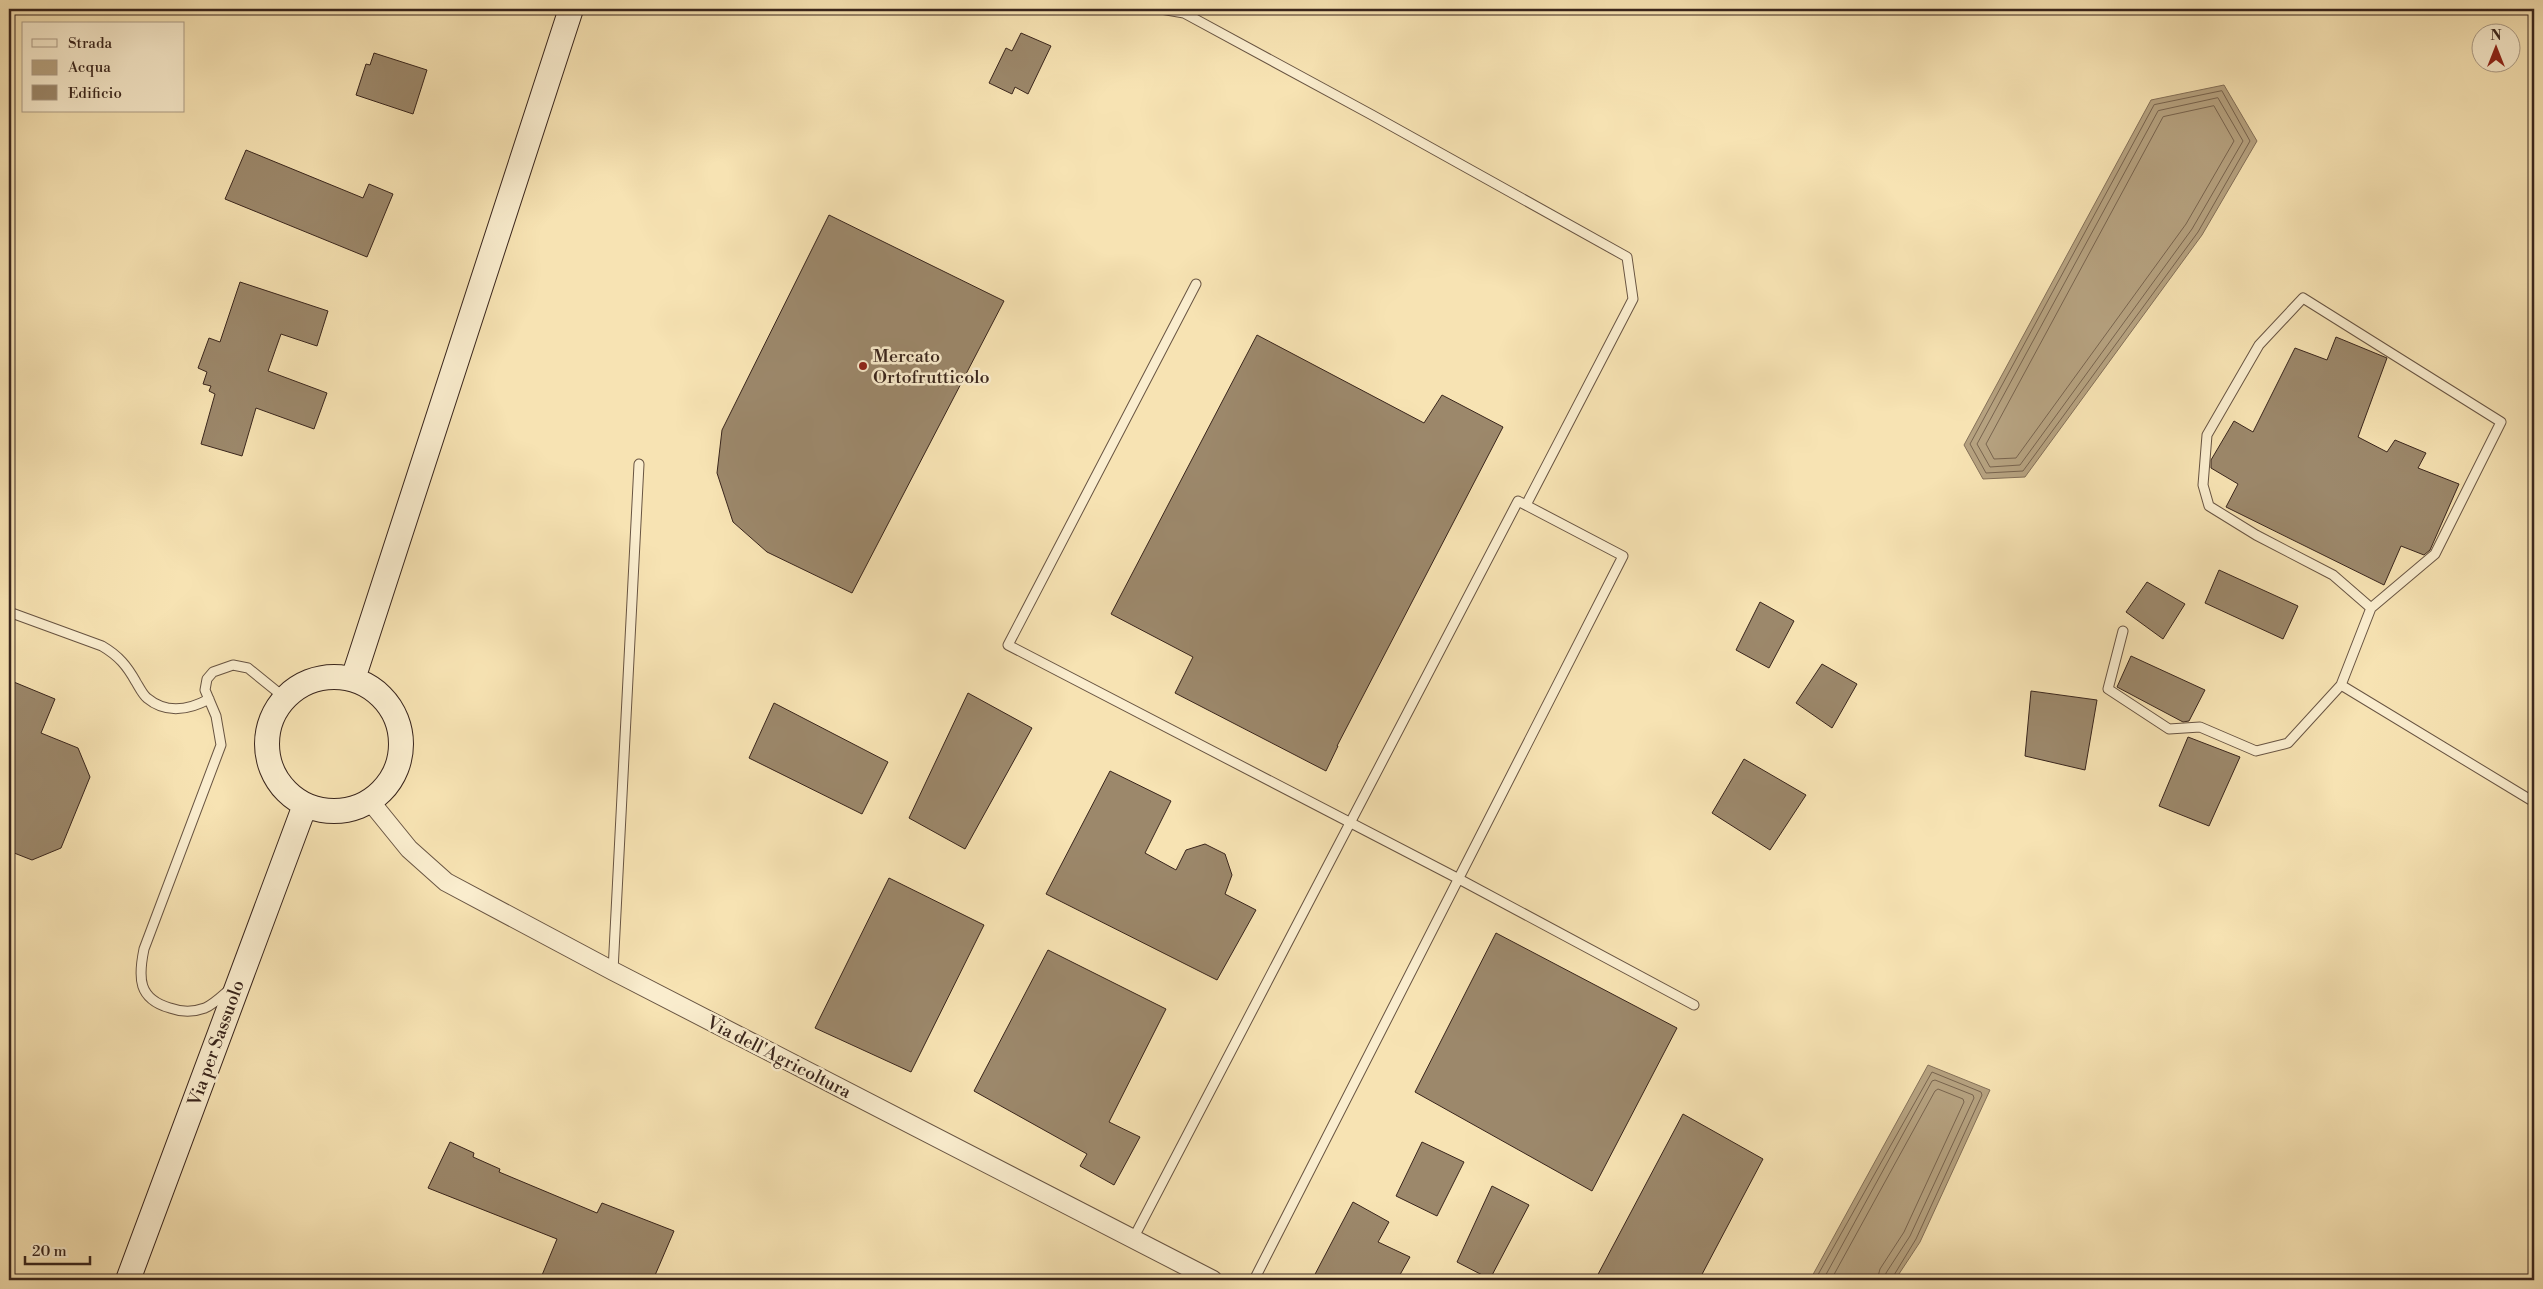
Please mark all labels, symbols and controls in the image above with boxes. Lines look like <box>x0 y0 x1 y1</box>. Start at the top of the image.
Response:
legend <box>22 22 185 112</box>
north arrow <box>2470 22 2520 72</box>
text: N <box>2490 27 2502 45</box>
text: Strada <box>68 34 112 53</box>
text: Acqua <box>67 58 111 77</box>
text: Edificio <box>68 84 122 103</box>
place label: Mercato Ortofrutticolo <box>873 345 990 389</box>
marker: Mercato Ortofrutticolo <box>857 360 869 372</box>
street label: Via per Sassuolo <box>183 977 250 1110</box>
street label: Via dell'Agricoltura <box>702 1011 856 1104</box>
scale bar <box>25 1234 90 1266</box>
text: 20 m <box>32 1242 67 1261</box>

